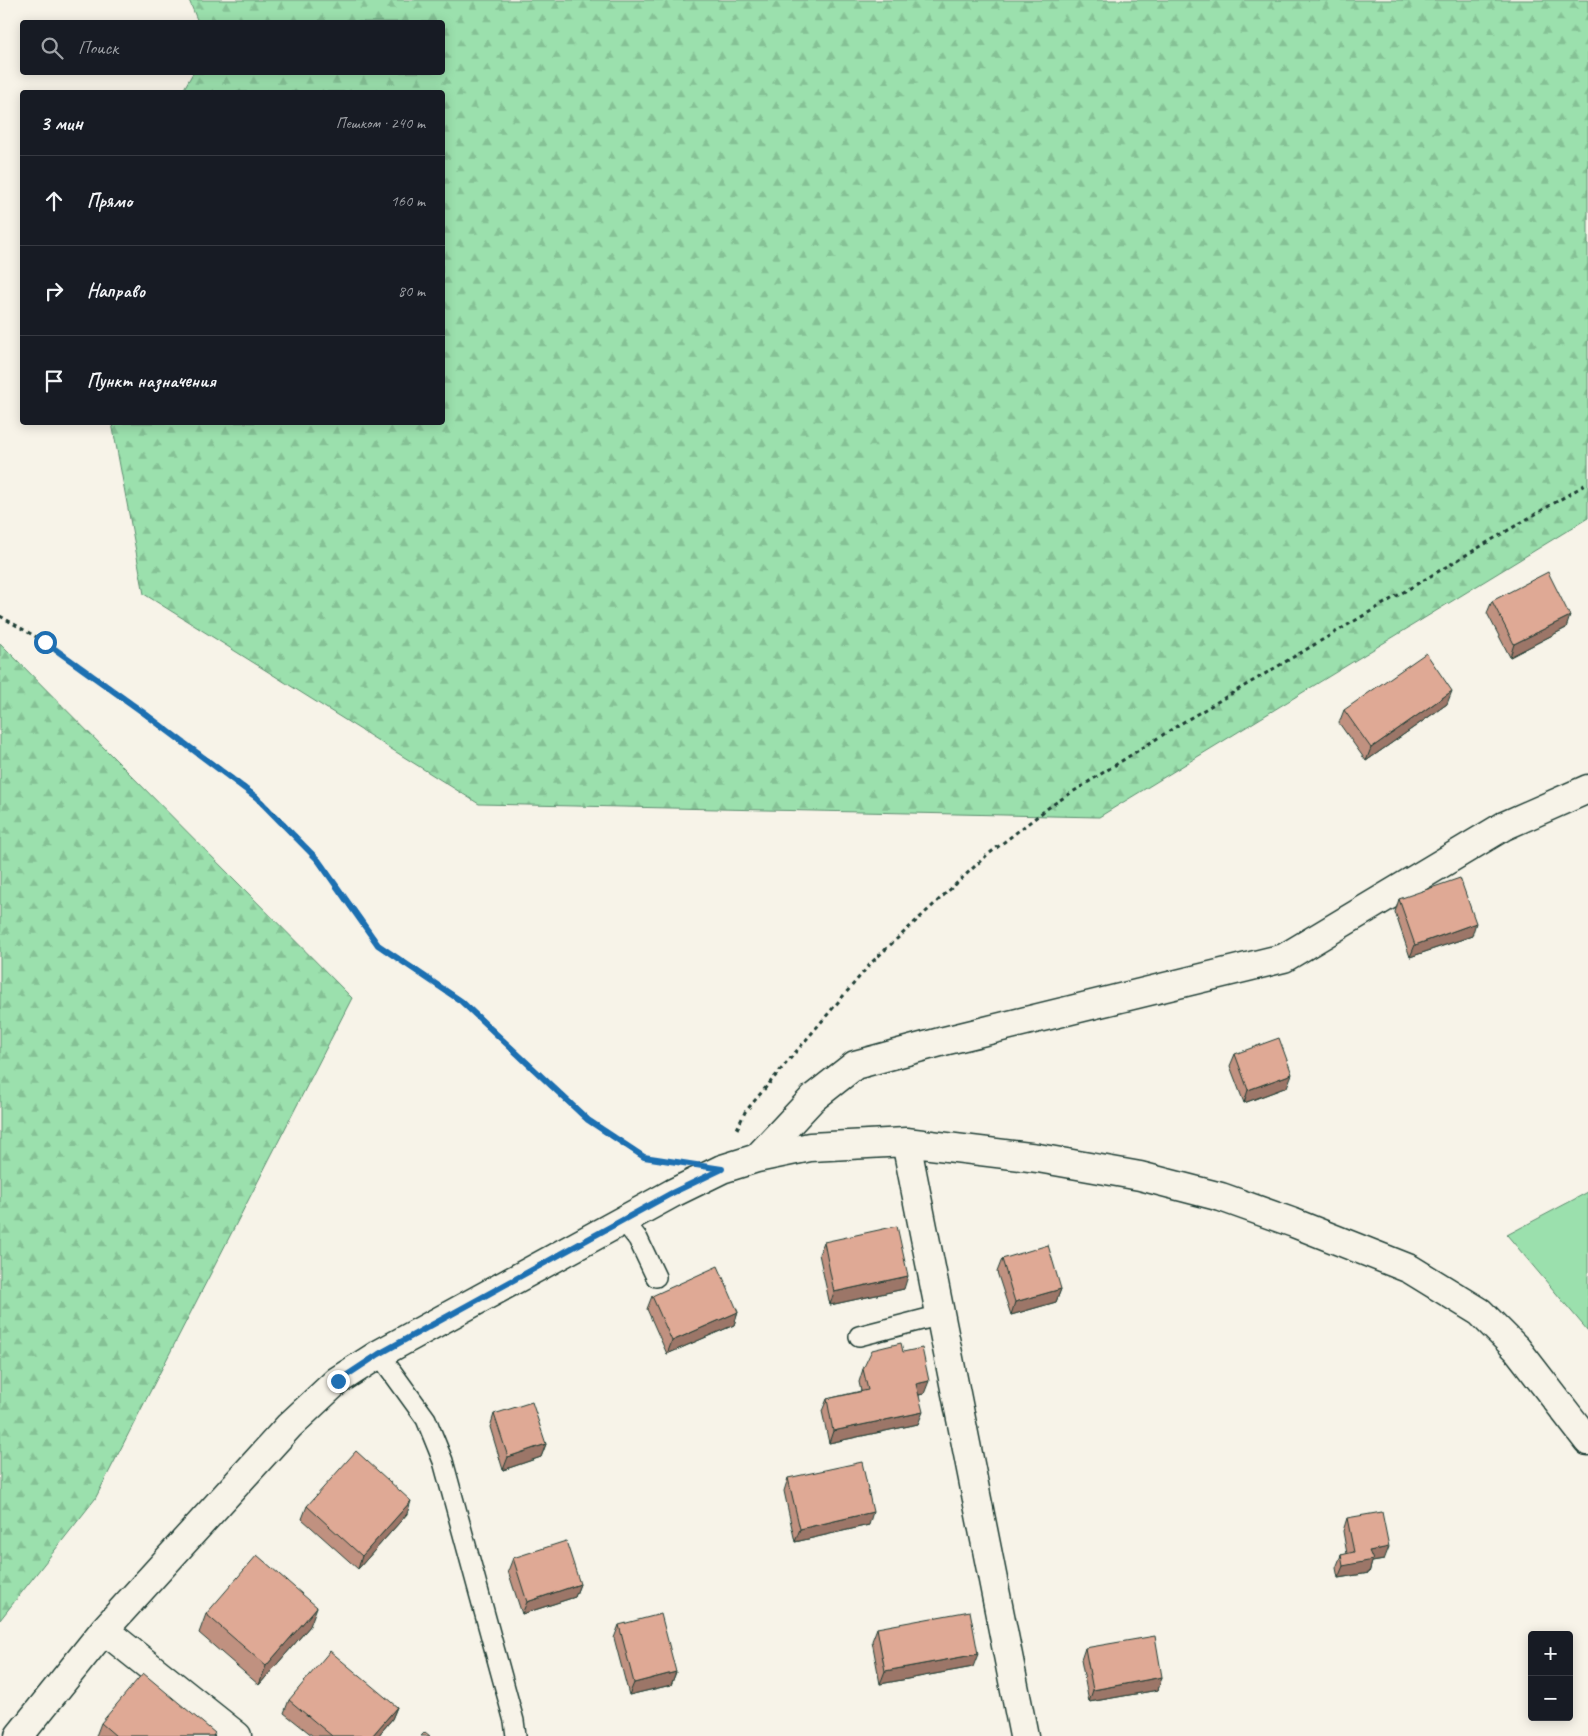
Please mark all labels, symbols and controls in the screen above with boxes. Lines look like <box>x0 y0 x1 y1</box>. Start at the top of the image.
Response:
search box <box>20 20 445 75</box>
icon: search <box>38 34 66 62</box>
text: Поиск <box>78 36 118 60</box>
text: 3 мин <box>40 110 83 136</box>
text: Пешком · 240 m <box>336 113 425 133</box>
icon: ahead <box>40 187 68 215</box>
text: Прямо <box>87 189 132 213</box>
text: 160 m <box>391 191 425 211</box>
icon: right <box>40 277 68 305</box>
text: Направо <box>87 279 145 303</box>
text: 80 m <box>398 281 425 301</box>
icon: arrive <box>40 367 68 395</box>
text: Пункт назначения <box>87 369 216 393</box>
route start <box>34 631 57 654</box>
route end <box>327 1370 350 1393</box>
map controls <box>1528 1631 1573 1721</box>
button: + <box>1528 1631 1573 1676</box>
button: − <box>1528 1676 1573 1721</box>

